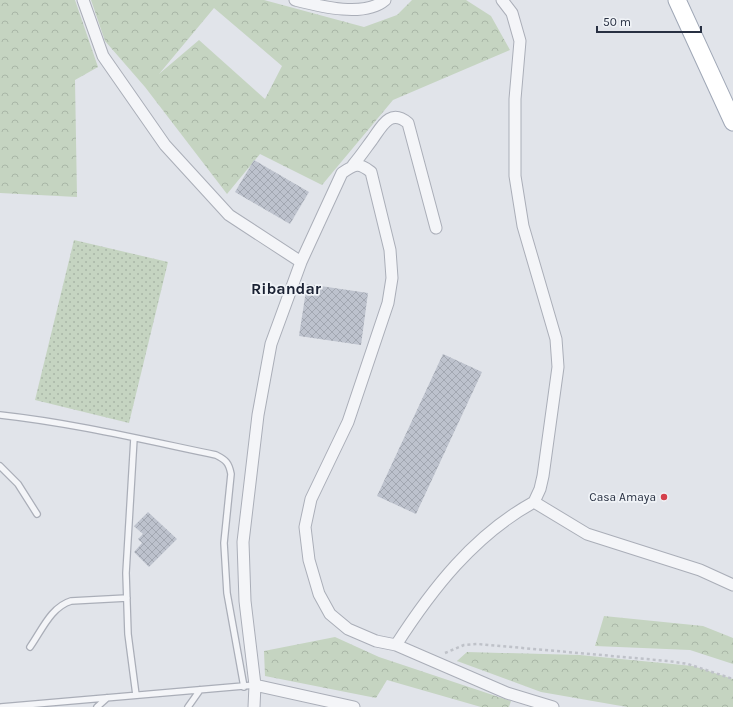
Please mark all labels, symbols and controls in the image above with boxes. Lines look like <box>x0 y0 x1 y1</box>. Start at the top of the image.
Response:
scale bar <box>597 8 701 34</box>
text: 50 m <box>603 15 631 29</box>
district label: Ribandar <box>251 279 322 298</box>
place label: Casa Amaya <box>589 490 656 504</box>
marker: Casa Amaya <box>659 492 669 502</box>

